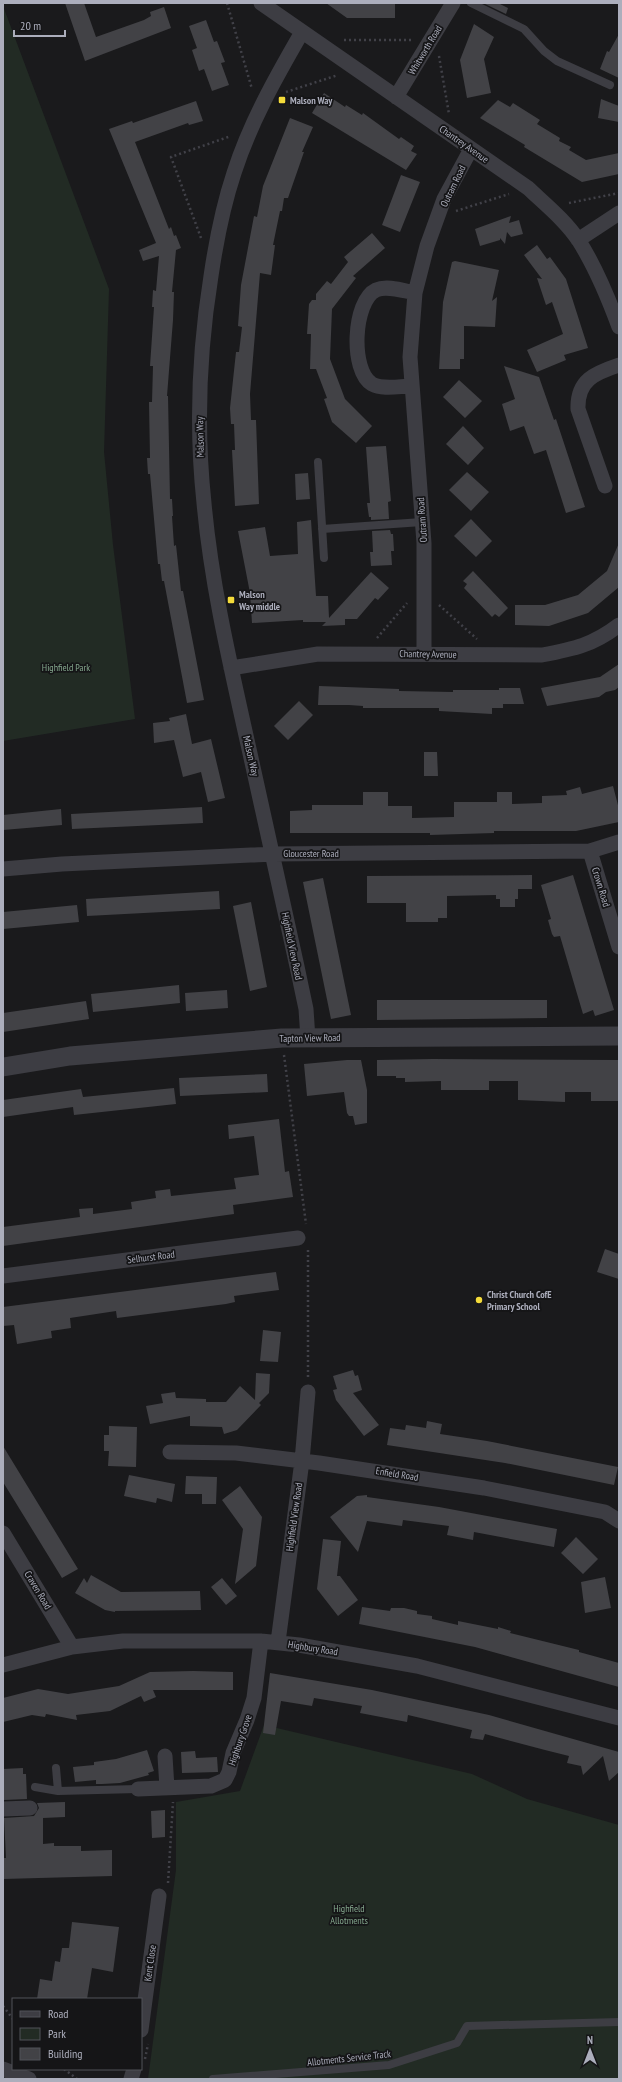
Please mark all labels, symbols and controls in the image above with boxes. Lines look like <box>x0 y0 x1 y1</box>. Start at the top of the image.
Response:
scale bar <box>14 12 65 38</box>
text: 20 m <box>20 18 41 33</box>
street label: Whitworth Road <box>405 23 445 77</box>
place label: Malson Way <box>290 94 333 107</box>
marker: Malson Way <box>277 95 287 105</box>
street label: Chantrey Avenue <box>437 122 491 166</box>
street label: Outram Road <box>437 163 469 209</box>
street label: Malson Way <box>193 416 207 458</box>
street label: Outram Road <box>414 497 430 543</box>
place label: Malson Way middle <box>238 588 280 613</box>
marker: Malson Way middle <box>226 595 236 605</box>
street label: Chantrey Avenue <box>399 647 457 661</box>
park label: Highfield Park <box>42 661 90 674</box>
street label: Malson Way <box>240 735 262 778</box>
street label: Gloucester Road <box>283 847 339 860</box>
street label: Crown Road <box>589 866 613 908</box>
street label: Highfield View Road <box>278 911 306 981</box>
street label: Tapton View Road <box>279 1031 341 1045</box>
street label: Selhurst Road <box>127 1248 175 1266</box>
place label: Christ Church CofE Primary School <box>487 1288 552 1313</box>
marker: Christ Church CofE Primary School <box>474 1295 484 1305</box>
street label: Enfield Road <box>375 1464 419 1484</box>
street label: Highfield View Road <box>283 1482 305 1552</box>
street label: Craven Road <box>21 1568 55 1612</box>
street label: Highbury Road <box>287 1638 339 1658</box>
street label: Highbury Grove <box>225 1713 255 1767</box>
park label: Highfield Allotments <box>330 1902 368 1927</box>
street label: Kent Close <box>141 1944 159 1982</box>
legend <box>12 1998 142 2070</box>
text: Road <box>48 2006 68 2021</box>
text: Park <box>48 2026 66 2041</box>
north arrow <box>570 2030 610 2070</box>
text: N <box>587 2033 593 2047</box>
text: Building <box>48 2046 83 2061</box>
street label: Allotments Service Track <box>306 2047 392 2069</box>

